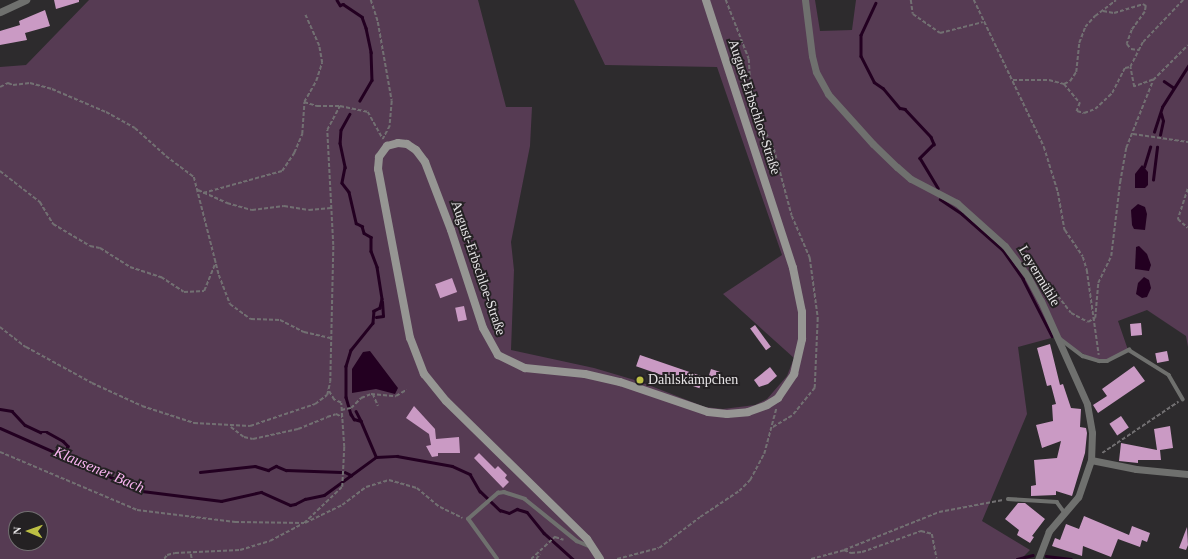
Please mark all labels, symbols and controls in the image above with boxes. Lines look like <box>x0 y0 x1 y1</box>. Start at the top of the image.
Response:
street label: August-Erbschloe-Straße <box>724 37 784 177</box>
street label: August-Erbschloe-Straße <box>447 198 509 338</box>
street label: Leyermühle <box>1014 243 1064 309</box>
place label: Dahlskämpchen <box>648 372 738 388</box>
marker: Dahlskämpchen <box>635 375 645 385</box>
water label: Klausener Bach <box>51 443 147 497</box>
north arrow <box>8 511 48 551</box>
text: N <box>11 526 23 535</box>

